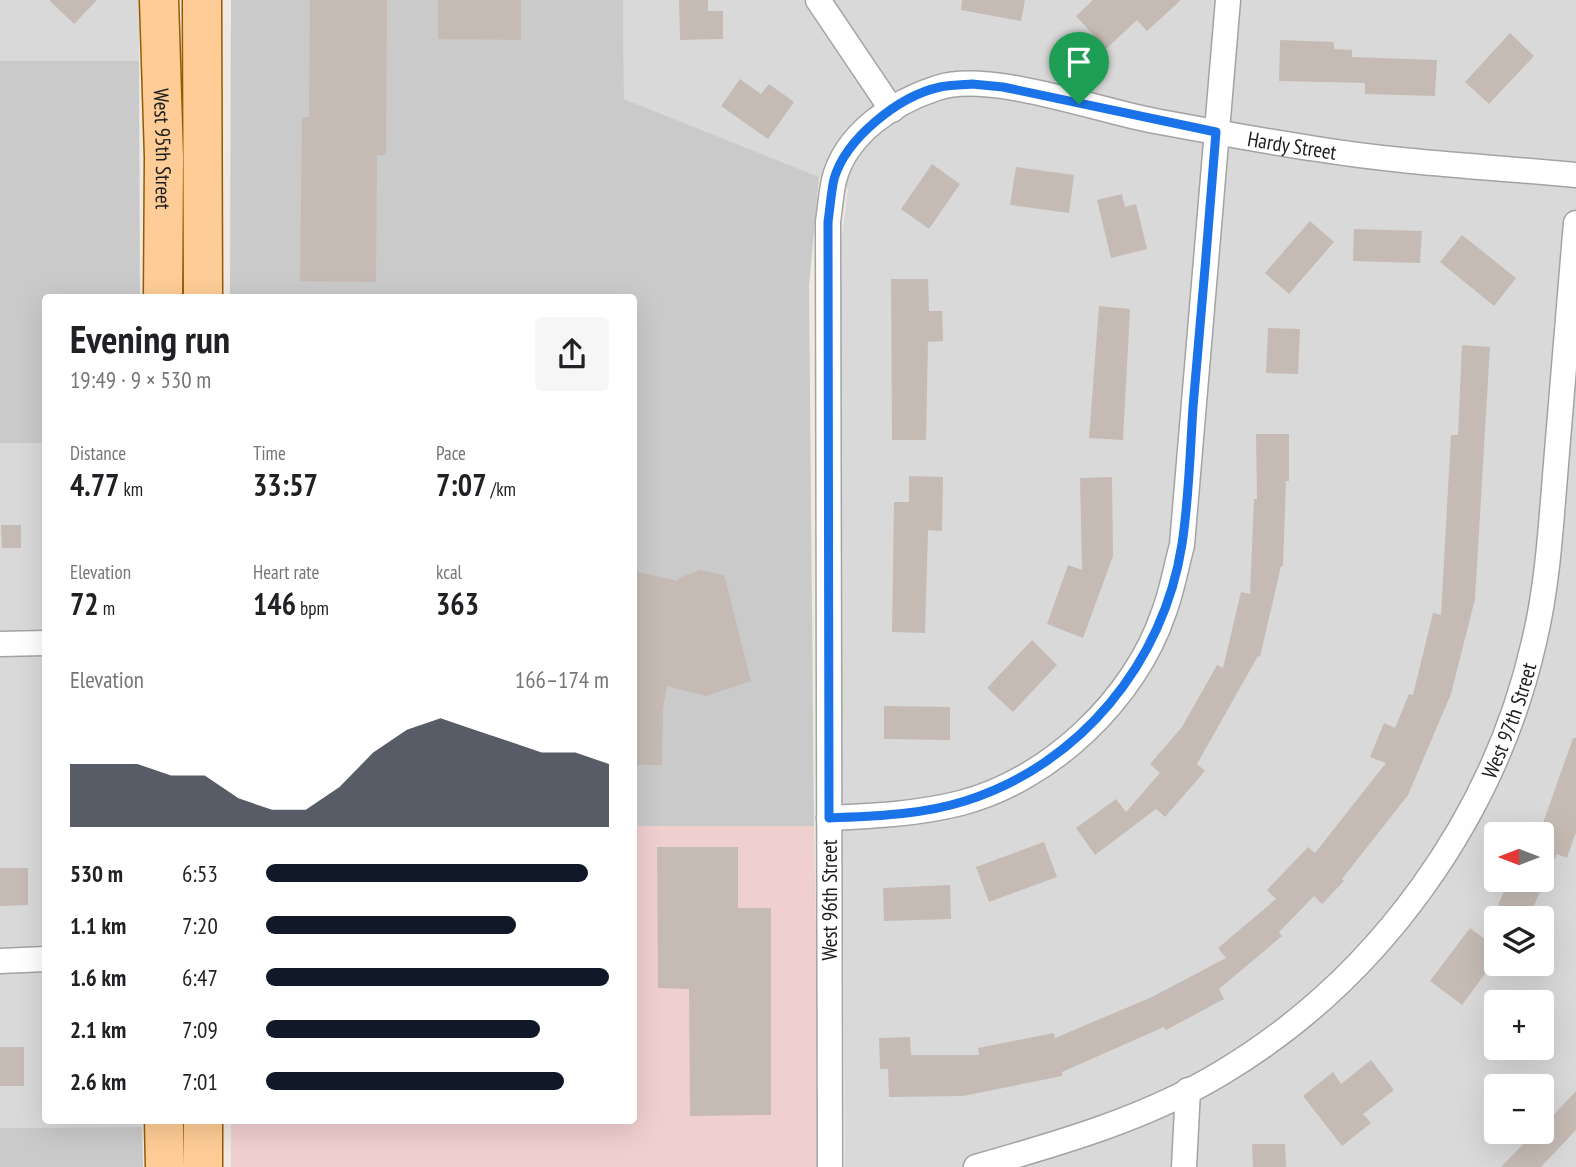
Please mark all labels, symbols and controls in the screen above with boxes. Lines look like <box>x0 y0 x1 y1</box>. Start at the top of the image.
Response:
pin <box>1049 32 1109 104</box>
icon: arrive <box>1060 43 1098 81</box>
street label: West 95th Street <box>148 88 178 210</box>
street label: Hardy Street <box>1246 125 1339 165</box>
text: Evening run <box>70 314 230 363</box>
button: share <box>535 317 609 391</box>
text: 19:49 · 9 × 530 m <box>70 365 211 394</box>
text: Distance <box>70 441 126 465</box>
text: Time <box>253 441 286 465</box>
text: Pace <box>436 441 466 465</box>
text: 4.77 <box>70 465 119 504</box>
text: 33:57 <box>253 465 318 504</box>
text: 7:07 <box>436 465 487 504</box>
text: km <box>119 477 143 501</box>
text: /km <box>487 477 516 501</box>
text: Elevation <box>70 560 131 584</box>
text: Heart rate <box>253 560 319 584</box>
text: kcal <box>436 560 462 584</box>
text: 72 <box>70 584 99 623</box>
text: 146 <box>253 584 296 623</box>
text: 363 <box>436 584 479 623</box>
text: m <box>99 596 115 620</box>
text: bpm <box>296 596 329 620</box>
street label: West 97th Street <box>1475 659 1542 782</box>
text: Elevation <box>70 665 144 694</box>
text: 166–174 m <box>515 665 609 694</box>
north arrow <box>1484 822 1554 892</box>
map controls <box>1484 822 1554 1144</box>
street label: West 96th Street <box>816 839 843 961</box>
text: 530 m <box>70 859 123 888</box>
text: 6:53 <box>182 859 218 888</box>
button: layers <box>1484 906 1554 976</box>
text: 1.1 km <box>70 911 126 940</box>
text: 7:20 <box>182 911 218 940</box>
text: 1.6 km <box>70 963 126 992</box>
text: 6:47 <box>182 963 218 992</box>
button: + <box>1484 990 1554 1060</box>
text: 2.1 km <box>70 1015 126 1044</box>
text: 7:09 <box>182 1015 218 1044</box>
text: 2.6 km <box>70 1067 126 1096</box>
text: 7:01 <box>182 1067 218 1096</box>
button: − <box>1484 1074 1554 1144</box>

